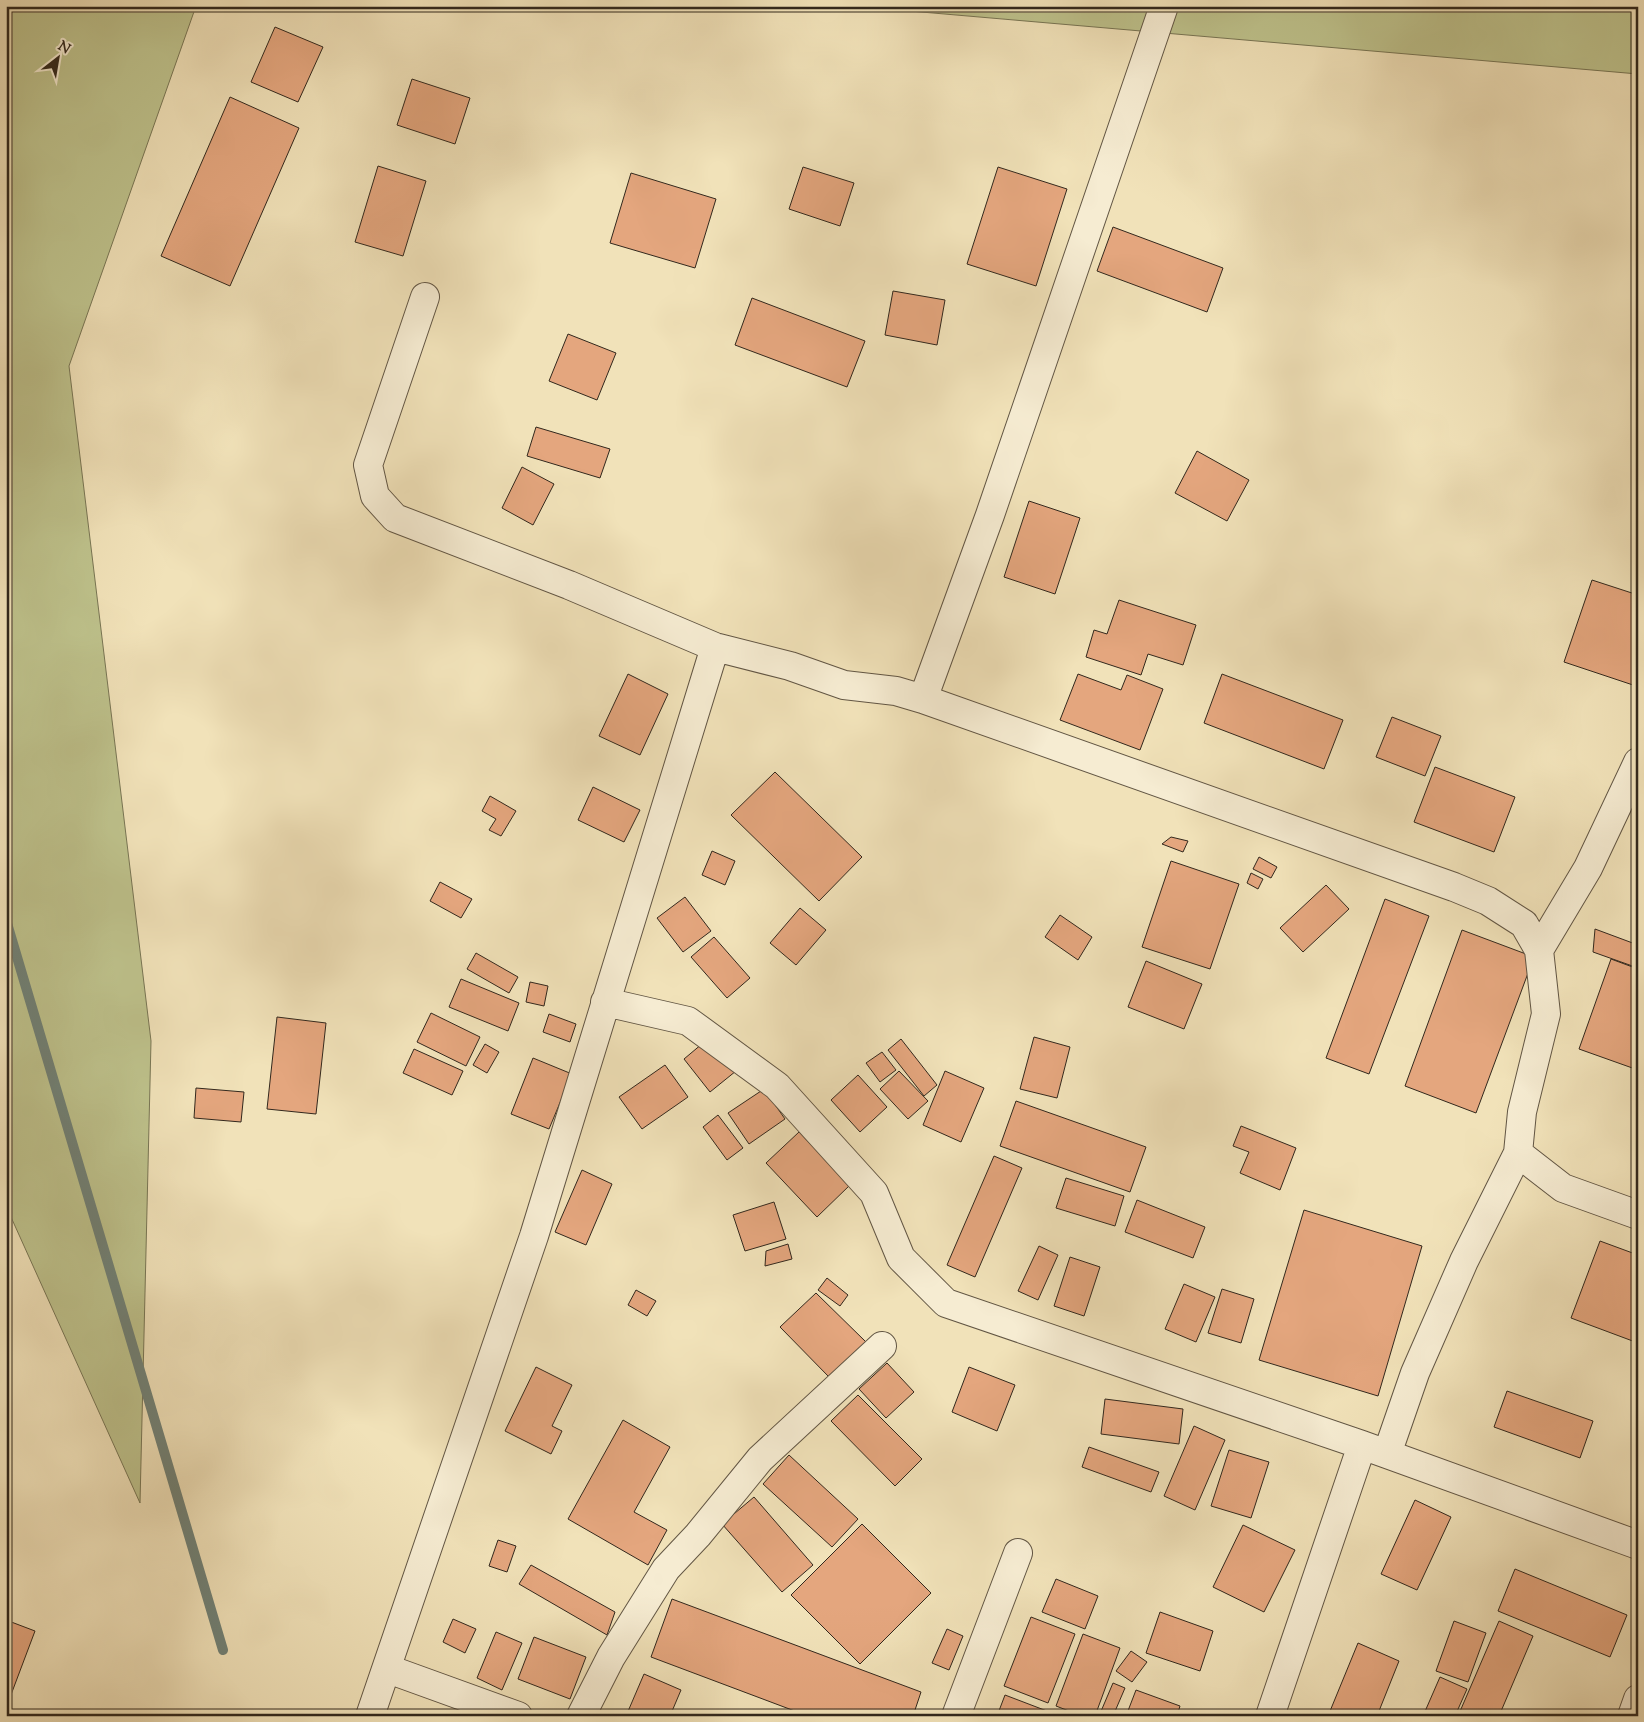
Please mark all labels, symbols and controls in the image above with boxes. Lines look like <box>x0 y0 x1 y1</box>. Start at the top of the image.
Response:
north arrow <box>32 32 82 82</box>
text: N <box>54 37 74 60</box>

